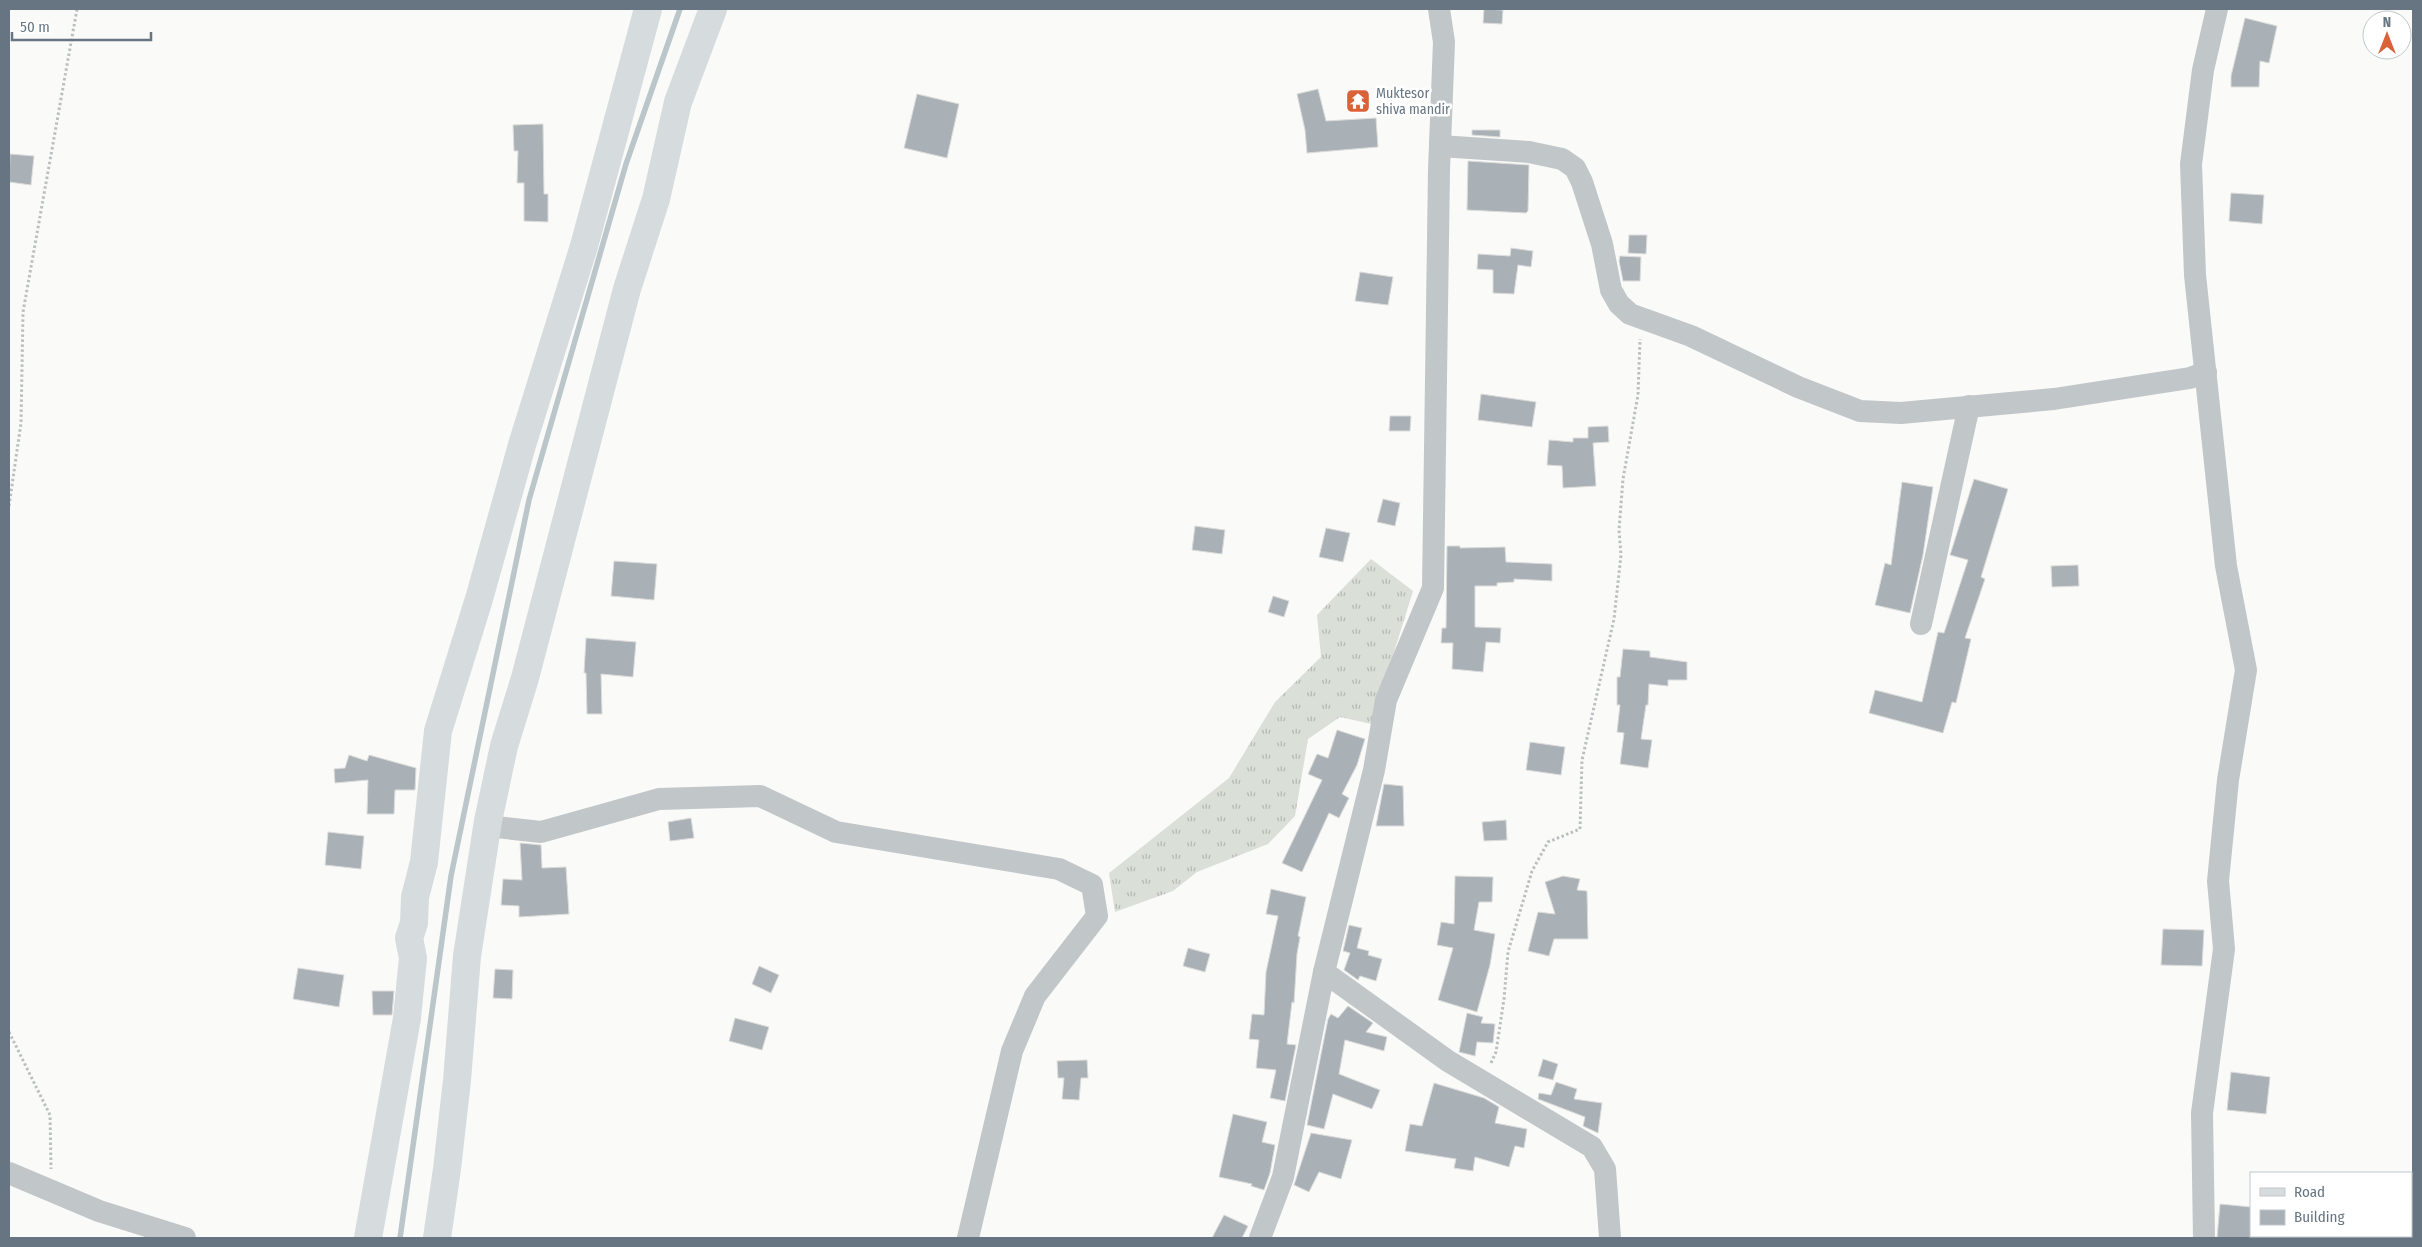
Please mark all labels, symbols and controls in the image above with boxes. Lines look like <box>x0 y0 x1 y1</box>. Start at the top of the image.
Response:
scale bar <box>12 10 151 42</box>
north arrow <box>2362 10 2412 60</box>
text: N <box>2383 14 2391 31</box>
text: 50 m <box>20 18 50 36</box>
place label: Muktesor shiva mandir <box>1376 85 1450 118</box>
temple icon: Muktesor shiva mandir <box>1345 88 1371 114</box>
legend <box>2250 1172 2412 1237</box>
text: Road <box>2294 1183 2325 1201</box>
text: Building <box>2294 1208 2345 1226</box>

